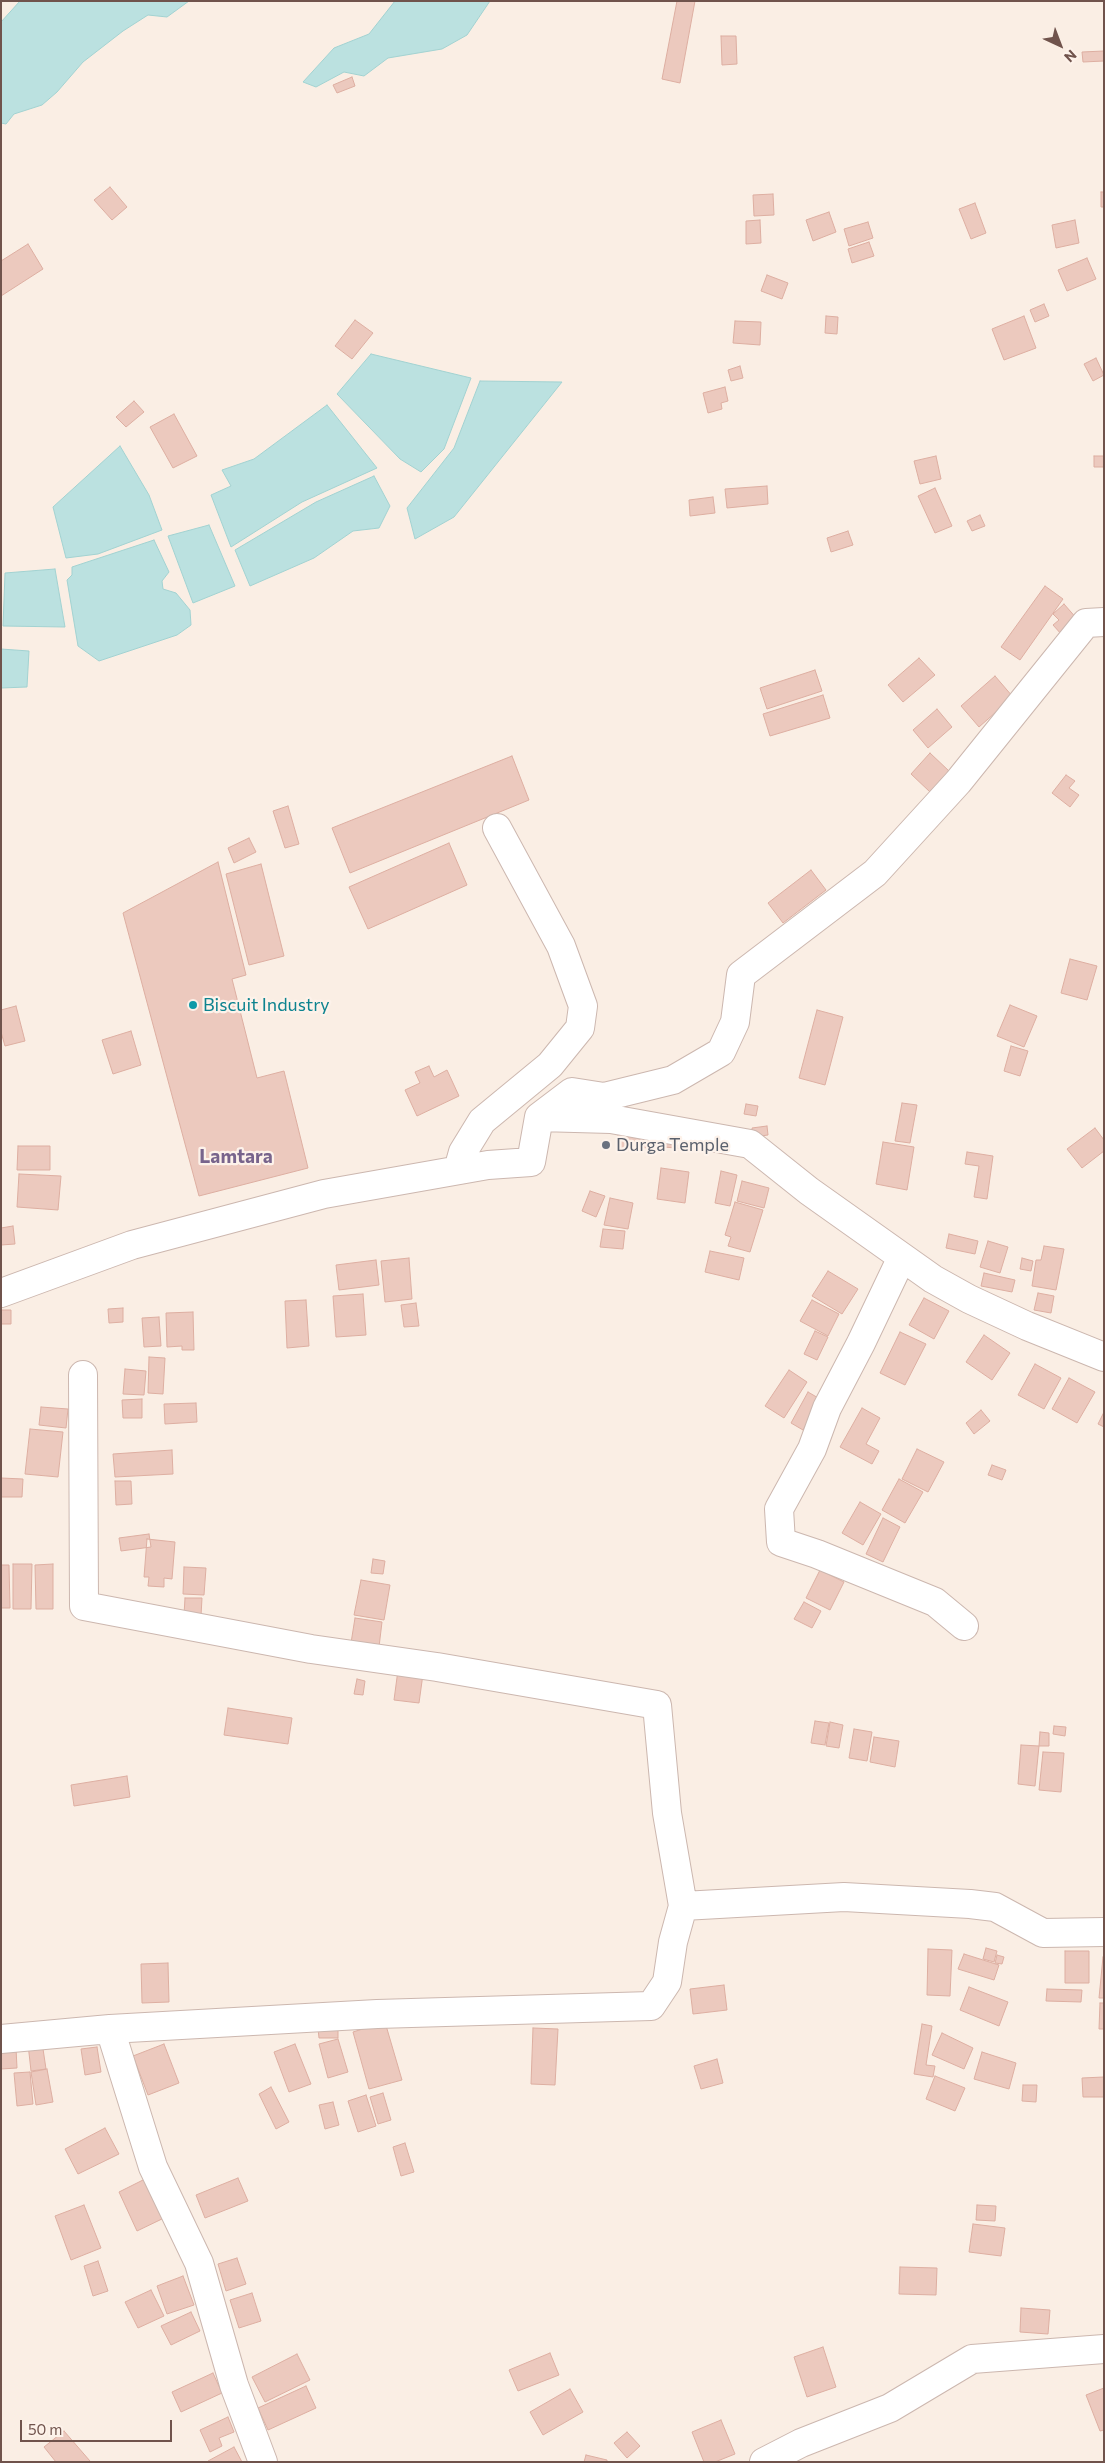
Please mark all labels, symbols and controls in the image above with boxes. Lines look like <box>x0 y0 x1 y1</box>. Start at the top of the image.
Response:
north arrow <box>1035 20 1085 70</box>
text: N <box>1061 47 1080 66</box>
place label: Biscuit Industry <box>203 994 330 1016</box>
marker: Biscuit Industry <box>187 999 199 1011</box>
place label: Durga Temple <box>616 1134 729 1156</box>
marker: Durga Temple <box>600 1139 612 1151</box>
district label: Lamtara <box>199 1146 273 1168</box>
scale bar <box>22 2410 175 2442</box>
text: 50 m <box>28 2420 62 2438</box>

